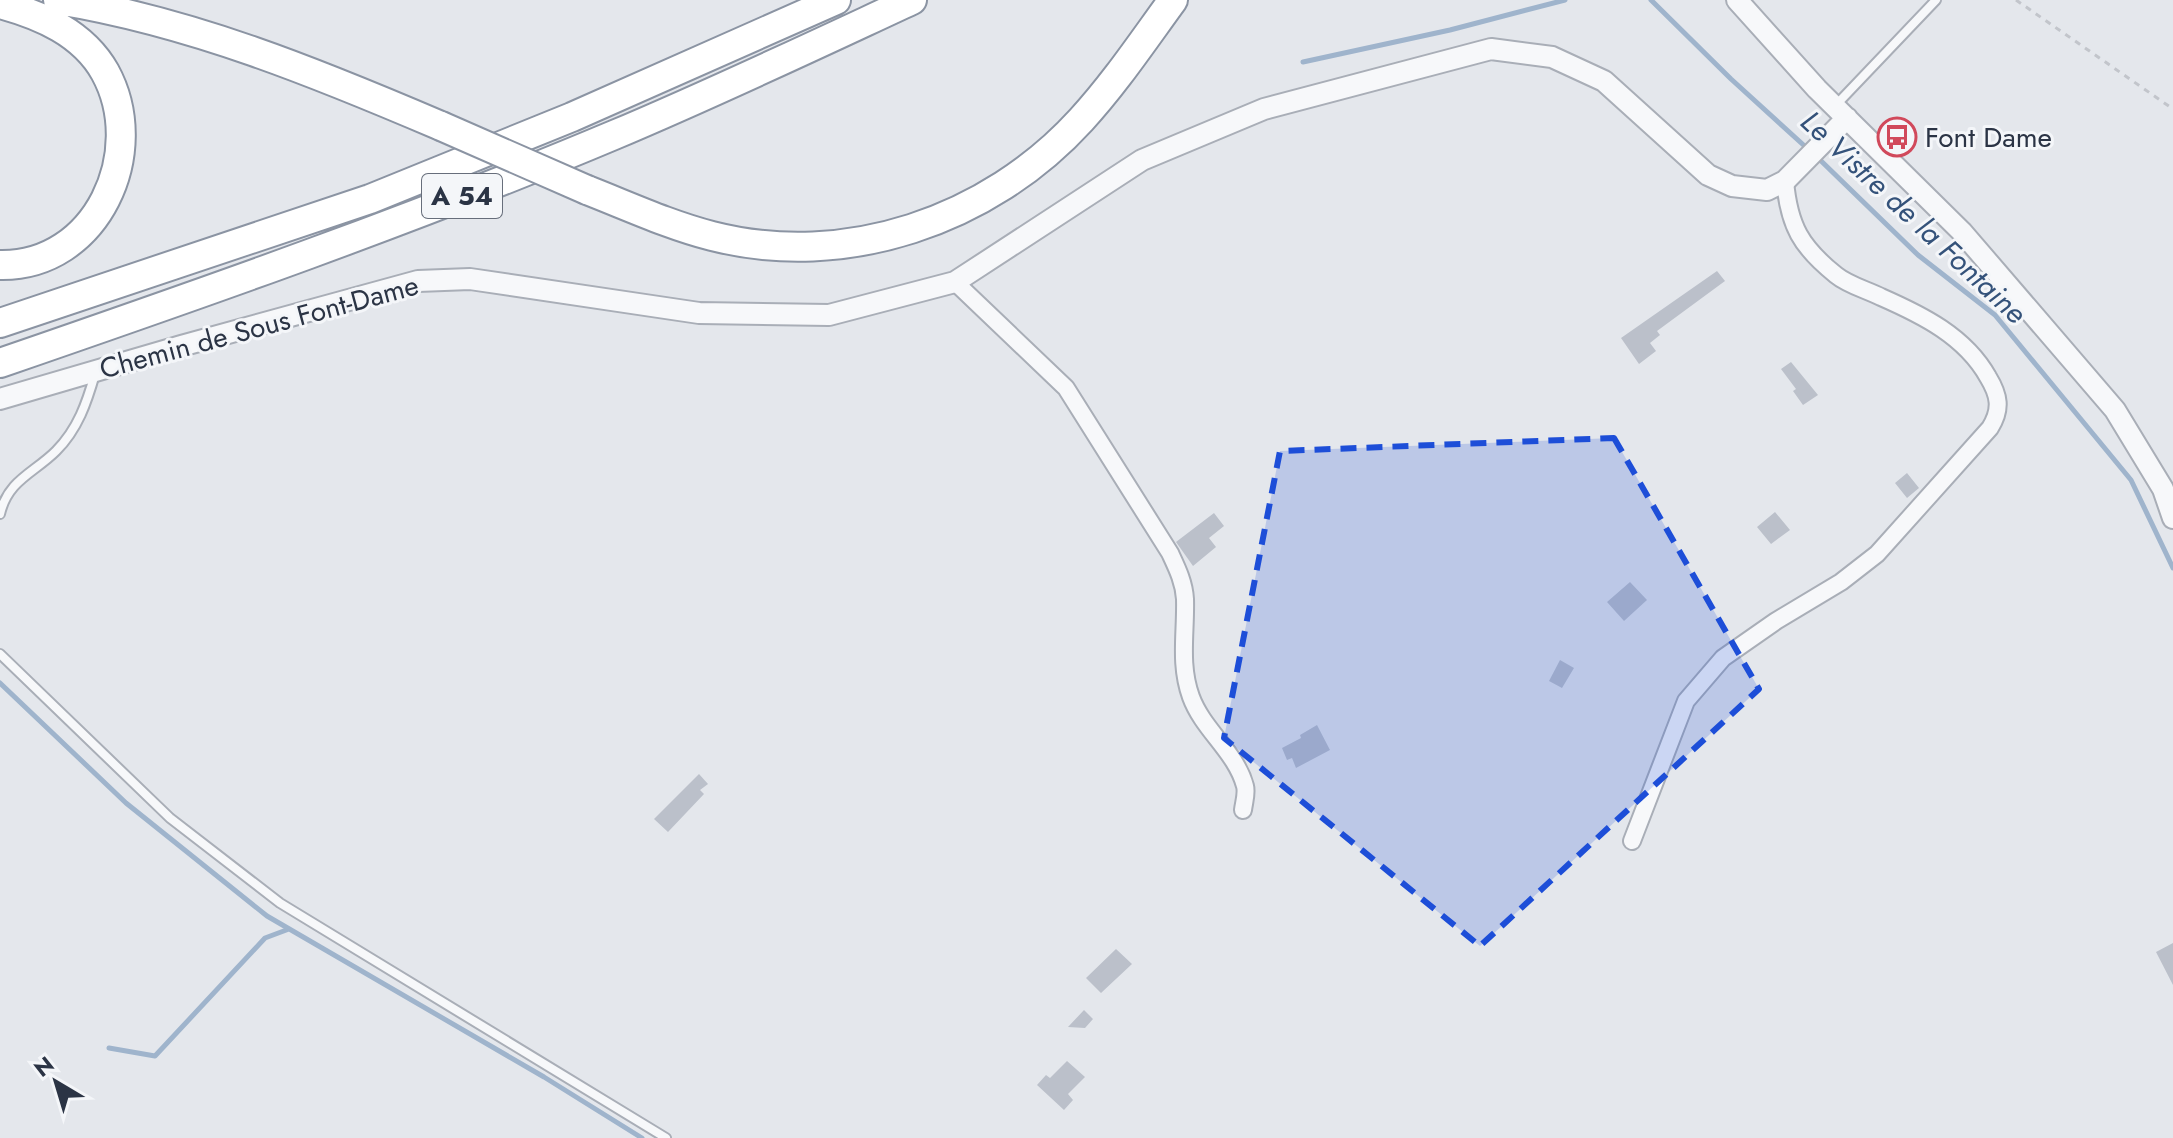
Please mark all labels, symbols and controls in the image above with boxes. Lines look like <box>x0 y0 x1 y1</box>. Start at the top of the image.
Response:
water label: Le Vistre de la Fontaine <box>1791 101 2037 333</box>
bus stop icon: Font Dame <box>1876 116 1918 158</box>
place label: Font Dame <box>1925 117 2052 158</box>
road number: A 54 <box>422 174 502 218</box>
street label: Chemin de Sous Font-Dame <box>95 265 423 389</box>
north arrow <box>16 1042 96 1122</box>
text: N <box>27 1048 60 1084</box>

